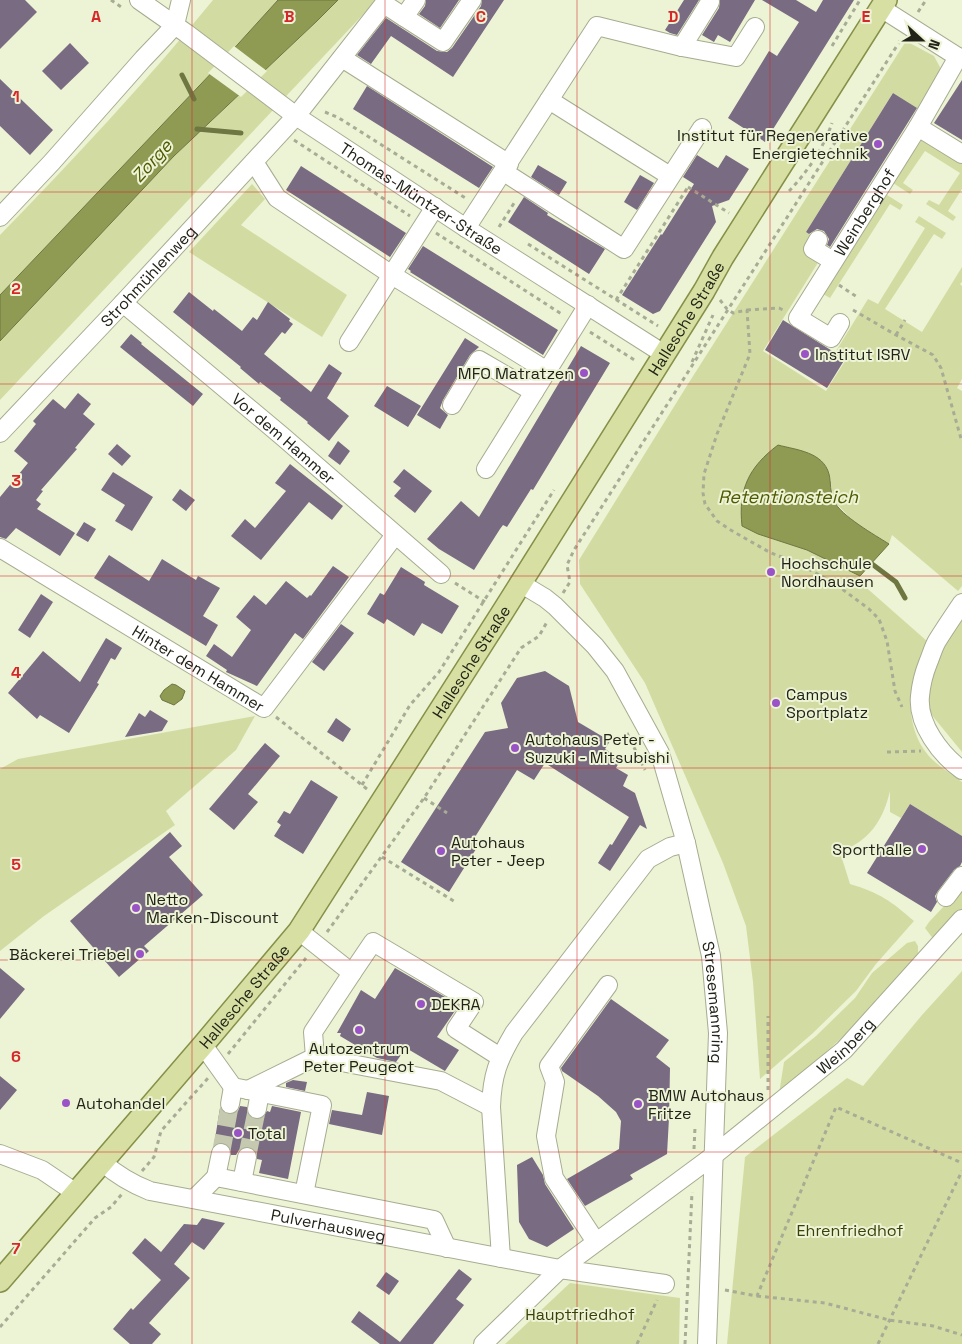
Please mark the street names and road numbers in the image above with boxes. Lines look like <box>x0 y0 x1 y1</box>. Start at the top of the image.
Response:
street label: Thomas-Müntzer-Straße <box>335 138 506 260</box>
street label: Weinberghof <box>830 165 900 260</box>
street label: Strohmühlenweg <box>96 221 201 331</box>
street label: Hallesche Straße <box>644 258 729 380</box>
street label: Vor dem Hammer <box>227 388 340 489</box>
street label: Hallesche Straße <box>428 601 515 722</box>
street label: Hinter dem Hammer <box>128 621 268 717</box>
street label: Stresemannring <box>697 939 728 1064</box>
street label: Hallesche Straße <box>194 940 294 1053</box>
street label: Weinberg <box>812 1013 879 1079</box>
street label: Pulverhausweg <box>269 1204 388 1247</box>

